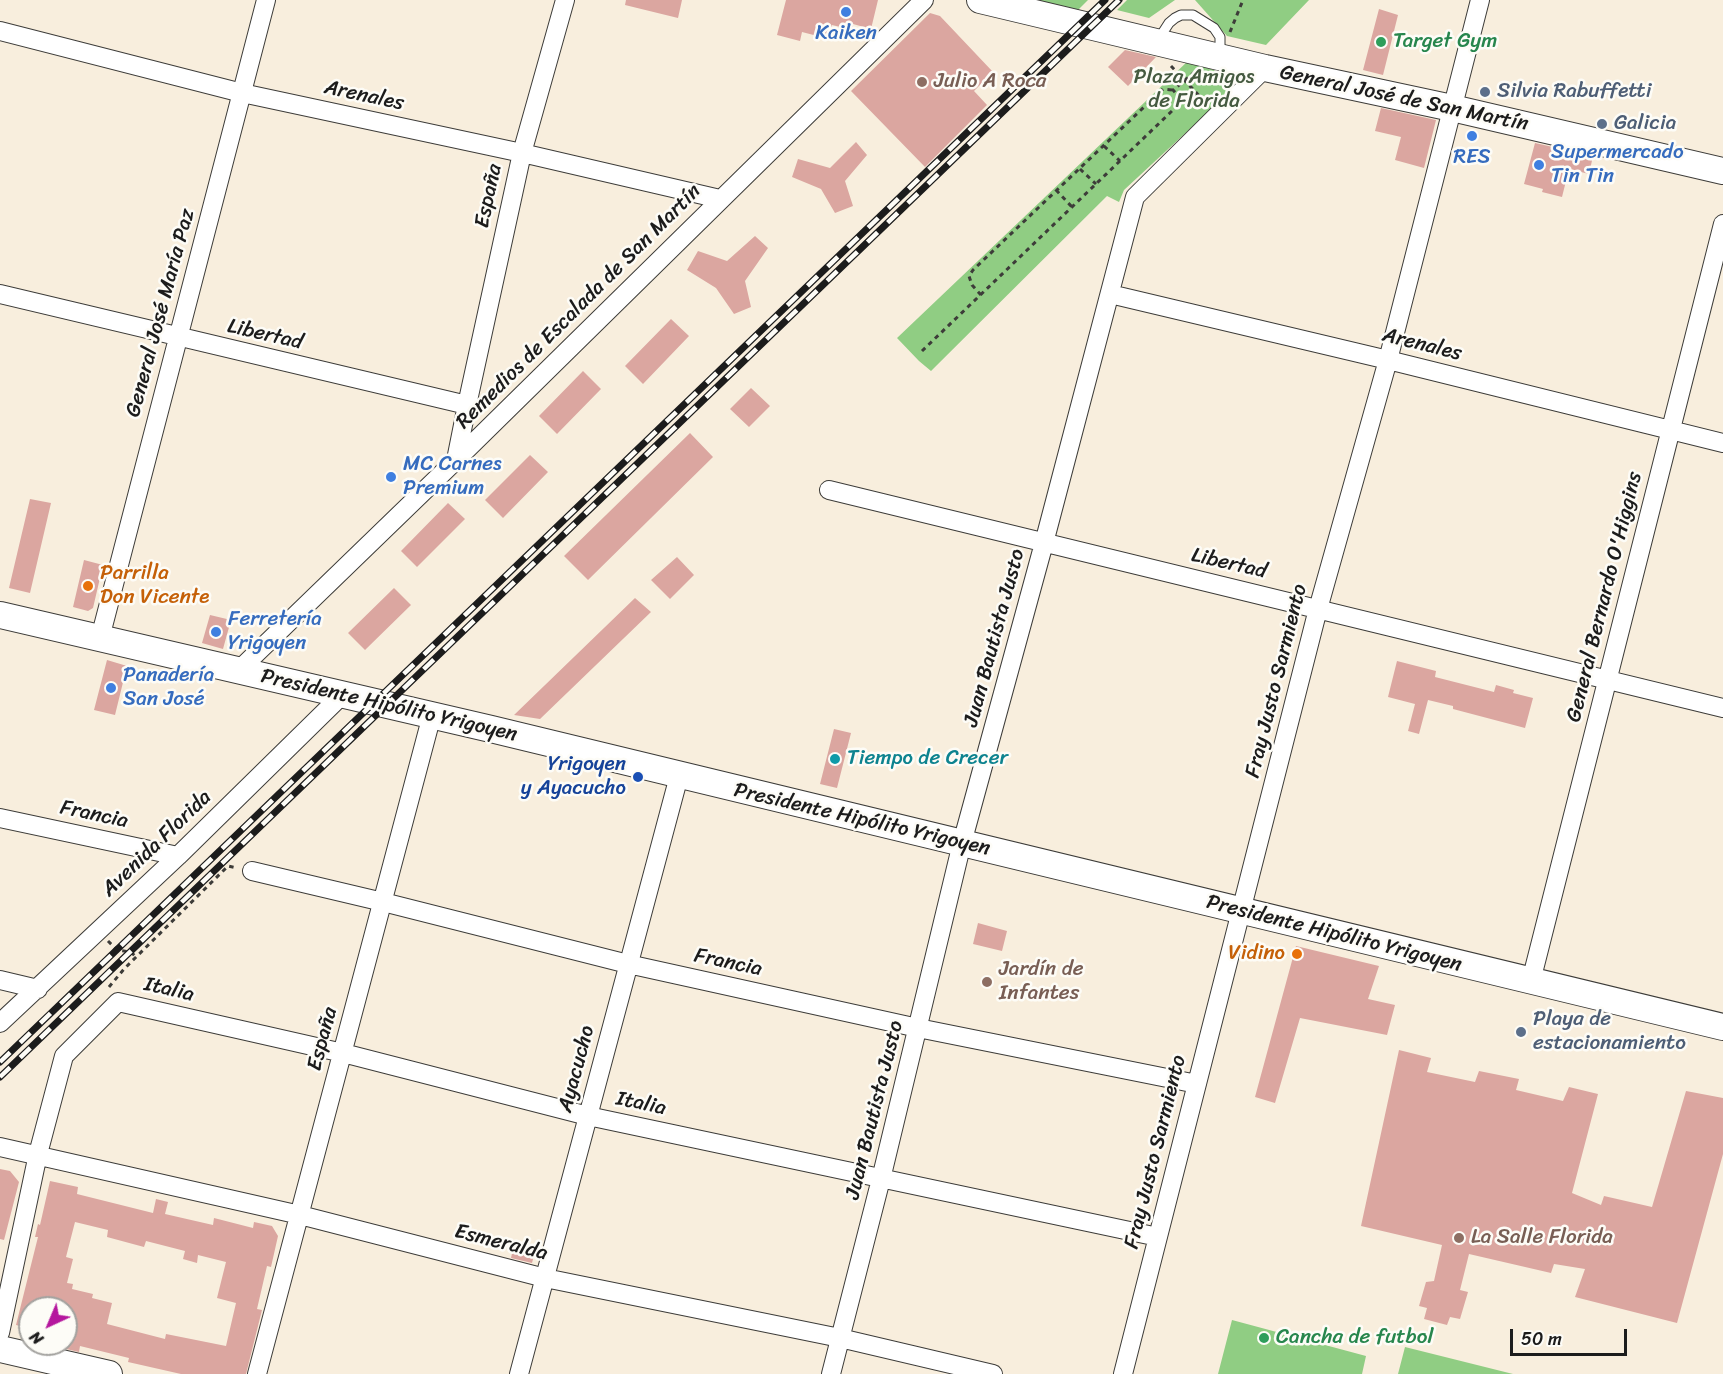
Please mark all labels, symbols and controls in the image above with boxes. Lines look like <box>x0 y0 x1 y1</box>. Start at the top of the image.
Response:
marker: Kaiken <box>839 5 853 19</box>
place label: Kaiken <box>815 21 877 47</box>
place label: Target Gym <box>1393 29 1497 55</box>
marker: Target Gym <box>1374 35 1388 49</box>
street label: General José de San Martín <box>1277 60 1531 138</box>
park label: Plaza Amigos de Florida <box>1134 65 1254 115</box>
place label: Julio A Roca <box>934 69 1046 95</box>
street label: Arenales <box>322 75 406 117</box>
marker: Julio A Roca <box>915 75 929 89</box>
place label: Silvia Rabuffetti <box>1497 79 1651 105</box>
marker: Silvia Rabuffetti <box>1478 85 1492 99</box>
place label: Galicia <box>1614 111 1676 137</box>
marker: Galicia <box>1595 117 1609 131</box>
marker: RES <box>1465 129 1479 143</box>
place label: Supermercado Tin Tin <box>1551 140 1684 190</box>
place label: RES <box>1453 145 1491 171</box>
marker: Supermercado Tin Tin <box>1532 158 1546 172</box>
street label: España <box>470 162 508 230</box>
street label: Remedios de Escalada de San Martín <box>451 179 707 435</box>
street label: General José María Paz <box>121 206 201 420</box>
street label: Libertad <box>225 314 305 356</box>
street label: Arenales <box>1380 323 1464 367</box>
place label: MC Carnes Premium <box>403 452 502 502</box>
street label: General Bernardo O'Higgins <box>1562 469 1648 725</box>
marker: MC Carnes Premium <box>384 470 398 484</box>
street label: Libertad <box>1189 543 1269 585</box>
street label: Juan Bautista Justo <box>959 546 1031 730</box>
place label: Parrilla Don Vicente <box>100 561 209 611</box>
marker: Parrilla Don Vicente <box>81 579 95 593</box>
street label: Fray Justo Sarmiento <box>1241 582 1313 780</box>
place label: Ferretería Yrigoyen <box>228 607 322 657</box>
marker: Ferretería Yrigoyen <box>209 625 223 639</box>
place label: Panadería San José <box>123 663 214 713</box>
street label: Presidente Hipólito Yrigoyen <box>258 664 520 748</box>
marker: Panadería San José <box>104 681 118 695</box>
place label: Tiempo de Crecer <box>847 746 1008 772</box>
place label: Yrigoyen y Ayacucho <box>521 752 626 802</box>
marker: Tiempo de Crecer <box>828 752 842 766</box>
marker: Yrigoyen y Ayacucho <box>631 770 645 784</box>
street label: Presidente Hipólito Yrigoyen <box>731 778 993 862</box>
street label: Avenida Florida <box>97 785 217 903</box>
street label: Francia <box>58 796 130 834</box>
street label: Presidente Hipólito Yrigoyen <box>1204 890 1464 978</box>
place label: Vidino <box>1228 941 1285 967</box>
street label: Francia <box>692 944 764 982</box>
marker: Vidino <box>1290 947 1304 961</box>
place label: Jardín de Infantes <box>999 957 1084 1007</box>
street label: Italia <box>142 972 196 1008</box>
marker: Jardín de Infantes <box>980 975 994 989</box>
street label: España <box>302 1004 344 1074</box>
place label: Playa de estacionamiento <box>1533 1007 1686 1057</box>
street label: Juan Bautista Justo <box>841 1018 909 1202</box>
street label: Ayacucho <box>553 1023 601 1115</box>
marker: Playa de estacionamiento <box>1514 1025 1528 1039</box>
street label: Fray Justo Sarmiento <box>1120 1053 1192 1251</box>
street label: Italia <box>614 1086 668 1122</box>
street label: Esmeralda <box>452 1219 550 1267</box>
place label: La Salle Florida <box>1471 1225 1613 1251</box>
marker: La Salle Florida <box>1452 1231 1466 1245</box>
north arrow <box>18 1296 78 1356</box>
scale bar <box>1513 1317 1630 1355</box>
text: 50 m <box>1521 1323 1562 1355</box>
text: N <box>22 1324 51 1352</box>
place label: Cancha de futbol <box>1276 1325 1433 1351</box>
marker: Cancha de futbol <box>1257 1331 1271 1345</box>

